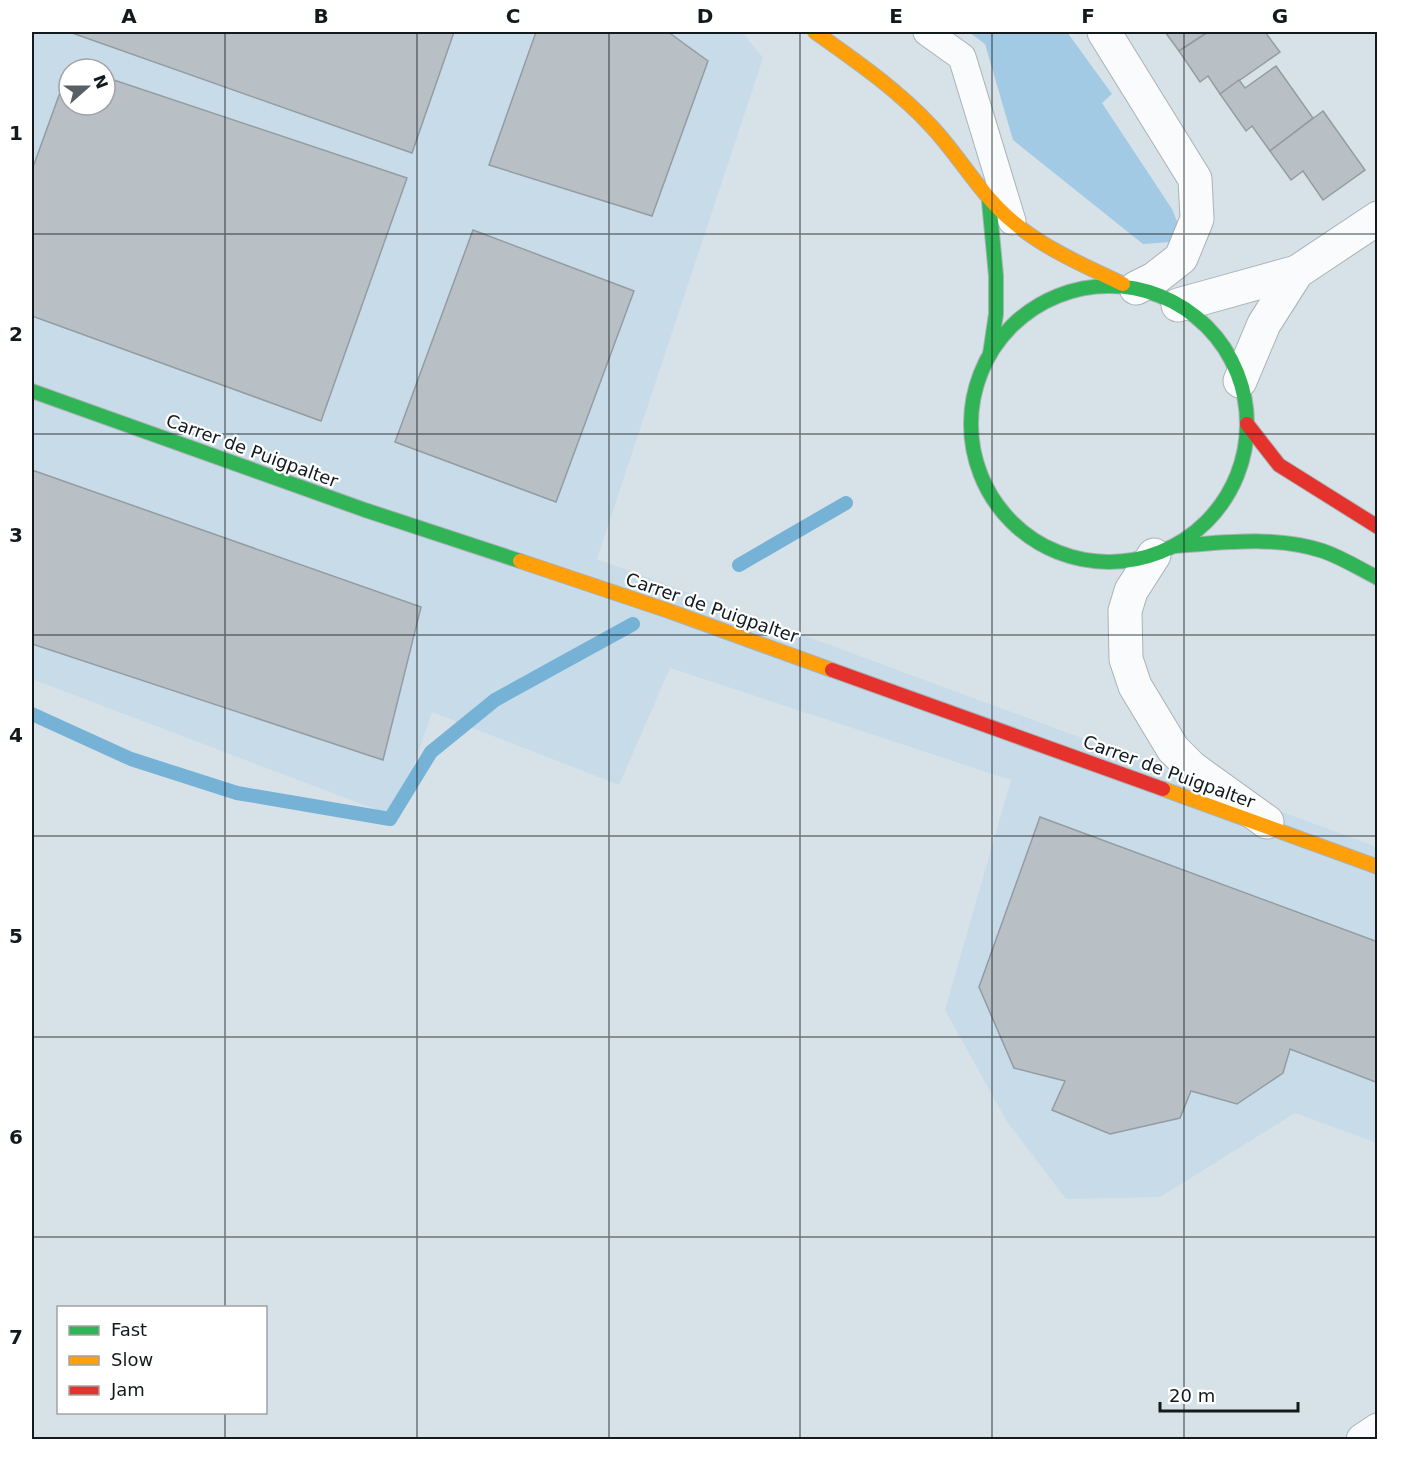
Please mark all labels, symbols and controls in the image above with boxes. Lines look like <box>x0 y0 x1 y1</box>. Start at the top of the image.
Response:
text: A <box>121 4 137 28</box>
text: B <box>313 4 329 28</box>
text: C <box>506 4 520 28</box>
text: D <box>697 4 713 28</box>
text: E <box>889 4 903 28</box>
text: F <box>1081 4 1095 28</box>
text: G <box>1272 4 1288 28</box>
north arrow <box>57 57 117 117</box>
text: N <box>89 72 112 91</box>
text: 1 <box>9 121 23 145</box>
text: 2 <box>9 322 23 346</box>
street label: Carrer de Puigpalter <box>163 410 342 492</box>
text: 3 <box>9 523 23 547</box>
street label: Carrer de Puigpalter <box>623 568 802 647</box>
text: 4 <box>9 723 23 747</box>
street label: Carrer de Puigpalter <box>1080 731 1259 813</box>
text: 5 <box>9 924 23 948</box>
text: 6 <box>9 1125 23 1149</box>
legend <box>57 1306 267 1414</box>
text: Fast <box>111 1319 147 1340</box>
text: 7 <box>9 1325 23 1349</box>
text: Slow <box>111 1349 153 1370</box>
scale bar <box>1160 1375 1298 1413</box>
text: Jam <box>110 1379 145 1400</box>
text: 20 m <box>1169 1385 1215 1406</box>

